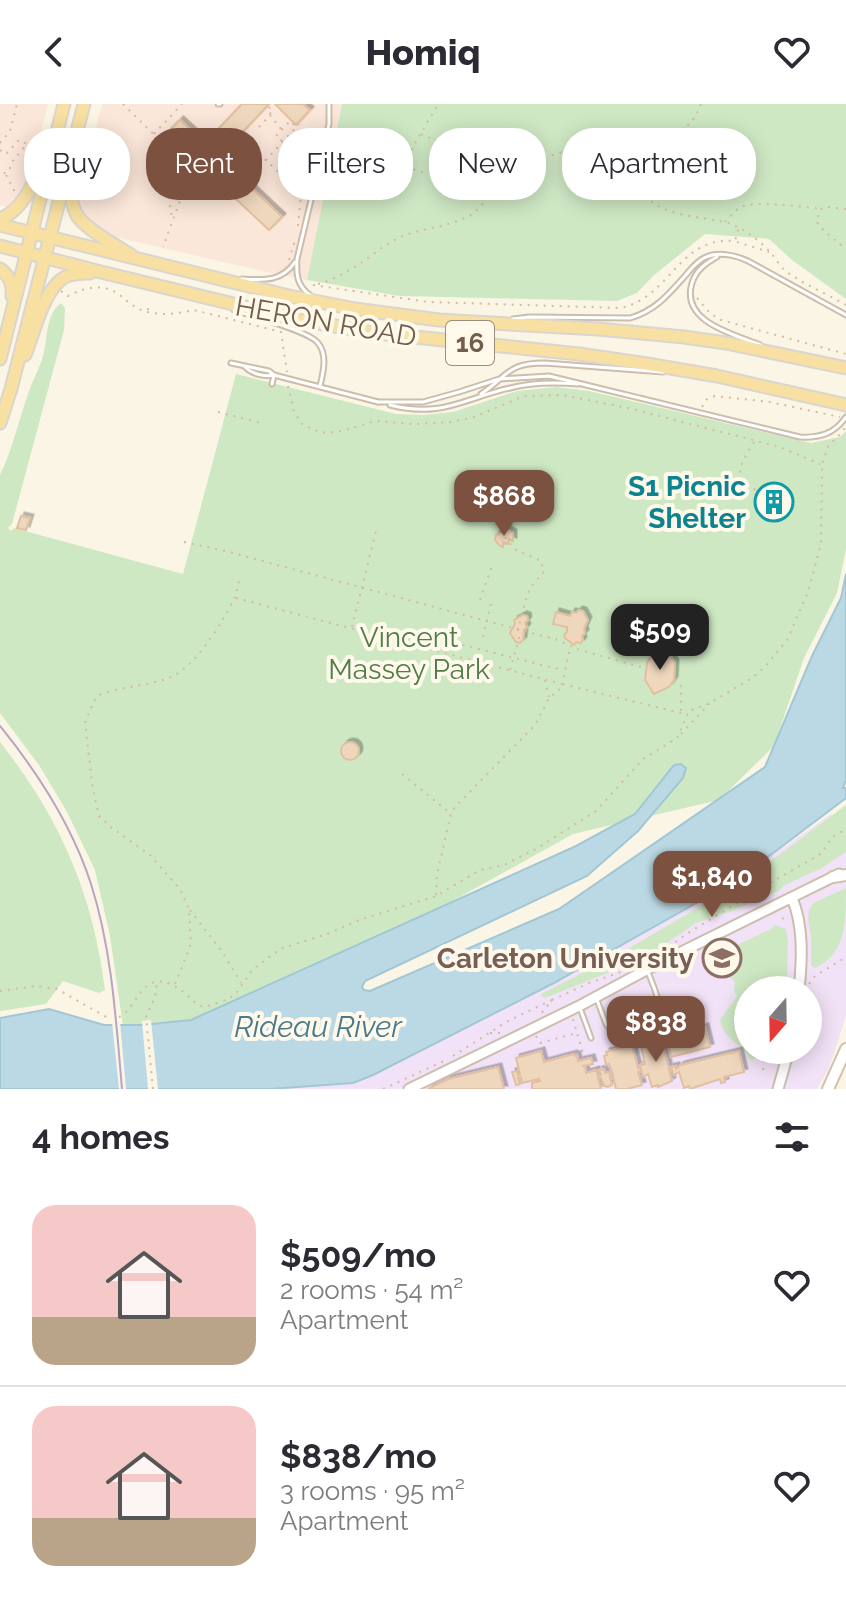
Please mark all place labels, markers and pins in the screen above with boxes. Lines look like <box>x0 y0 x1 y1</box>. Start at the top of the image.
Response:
pin: $868 <box>457 470 551 538</box>
place label: S1 Picnic Shelter <box>628 470 746 535</box>
building icon: S1 Picnic Shelter <box>753 481 795 523</box>
pin: $509 <box>613 604 707 672</box>
pin: $1,840 <box>647 851 777 919</box>
school or university icon: Carleton University <box>701 937 743 979</box>
place label: Carleton University <box>437 942 695 975</box>
pin: $838 <box>609 996 703 1064</box>

